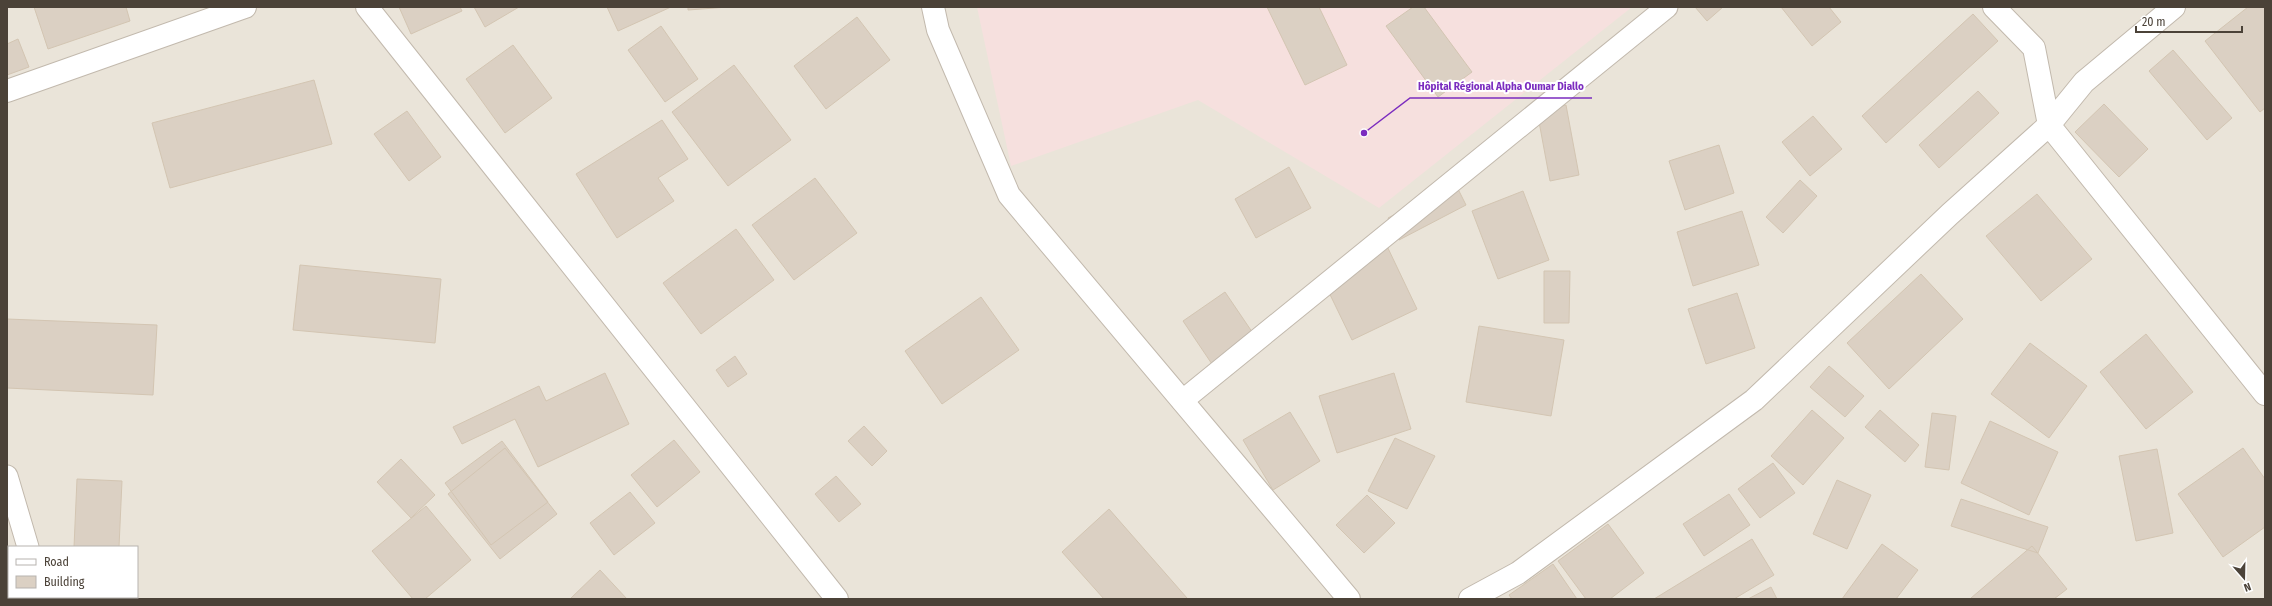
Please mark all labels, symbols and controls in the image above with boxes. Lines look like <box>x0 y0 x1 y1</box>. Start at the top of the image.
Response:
scale bar <box>2136 8 2242 34</box>
text: 20 m <box>2142 15 2166 29</box>
callout: Hôpital Régional Alpha Oumar Diallo <box>1410 75 1592 98</box>
text: Hôpital Régional Alpha Oumar Diallo <box>1418 80 1584 93</box>
legend <box>8 546 138 598</box>
text: Road <box>44 555 69 569</box>
north arrow <box>2224 558 2264 598</box>
text: Building <box>44 575 85 589</box>
text: N <box>2242 580 2253 594</box>

